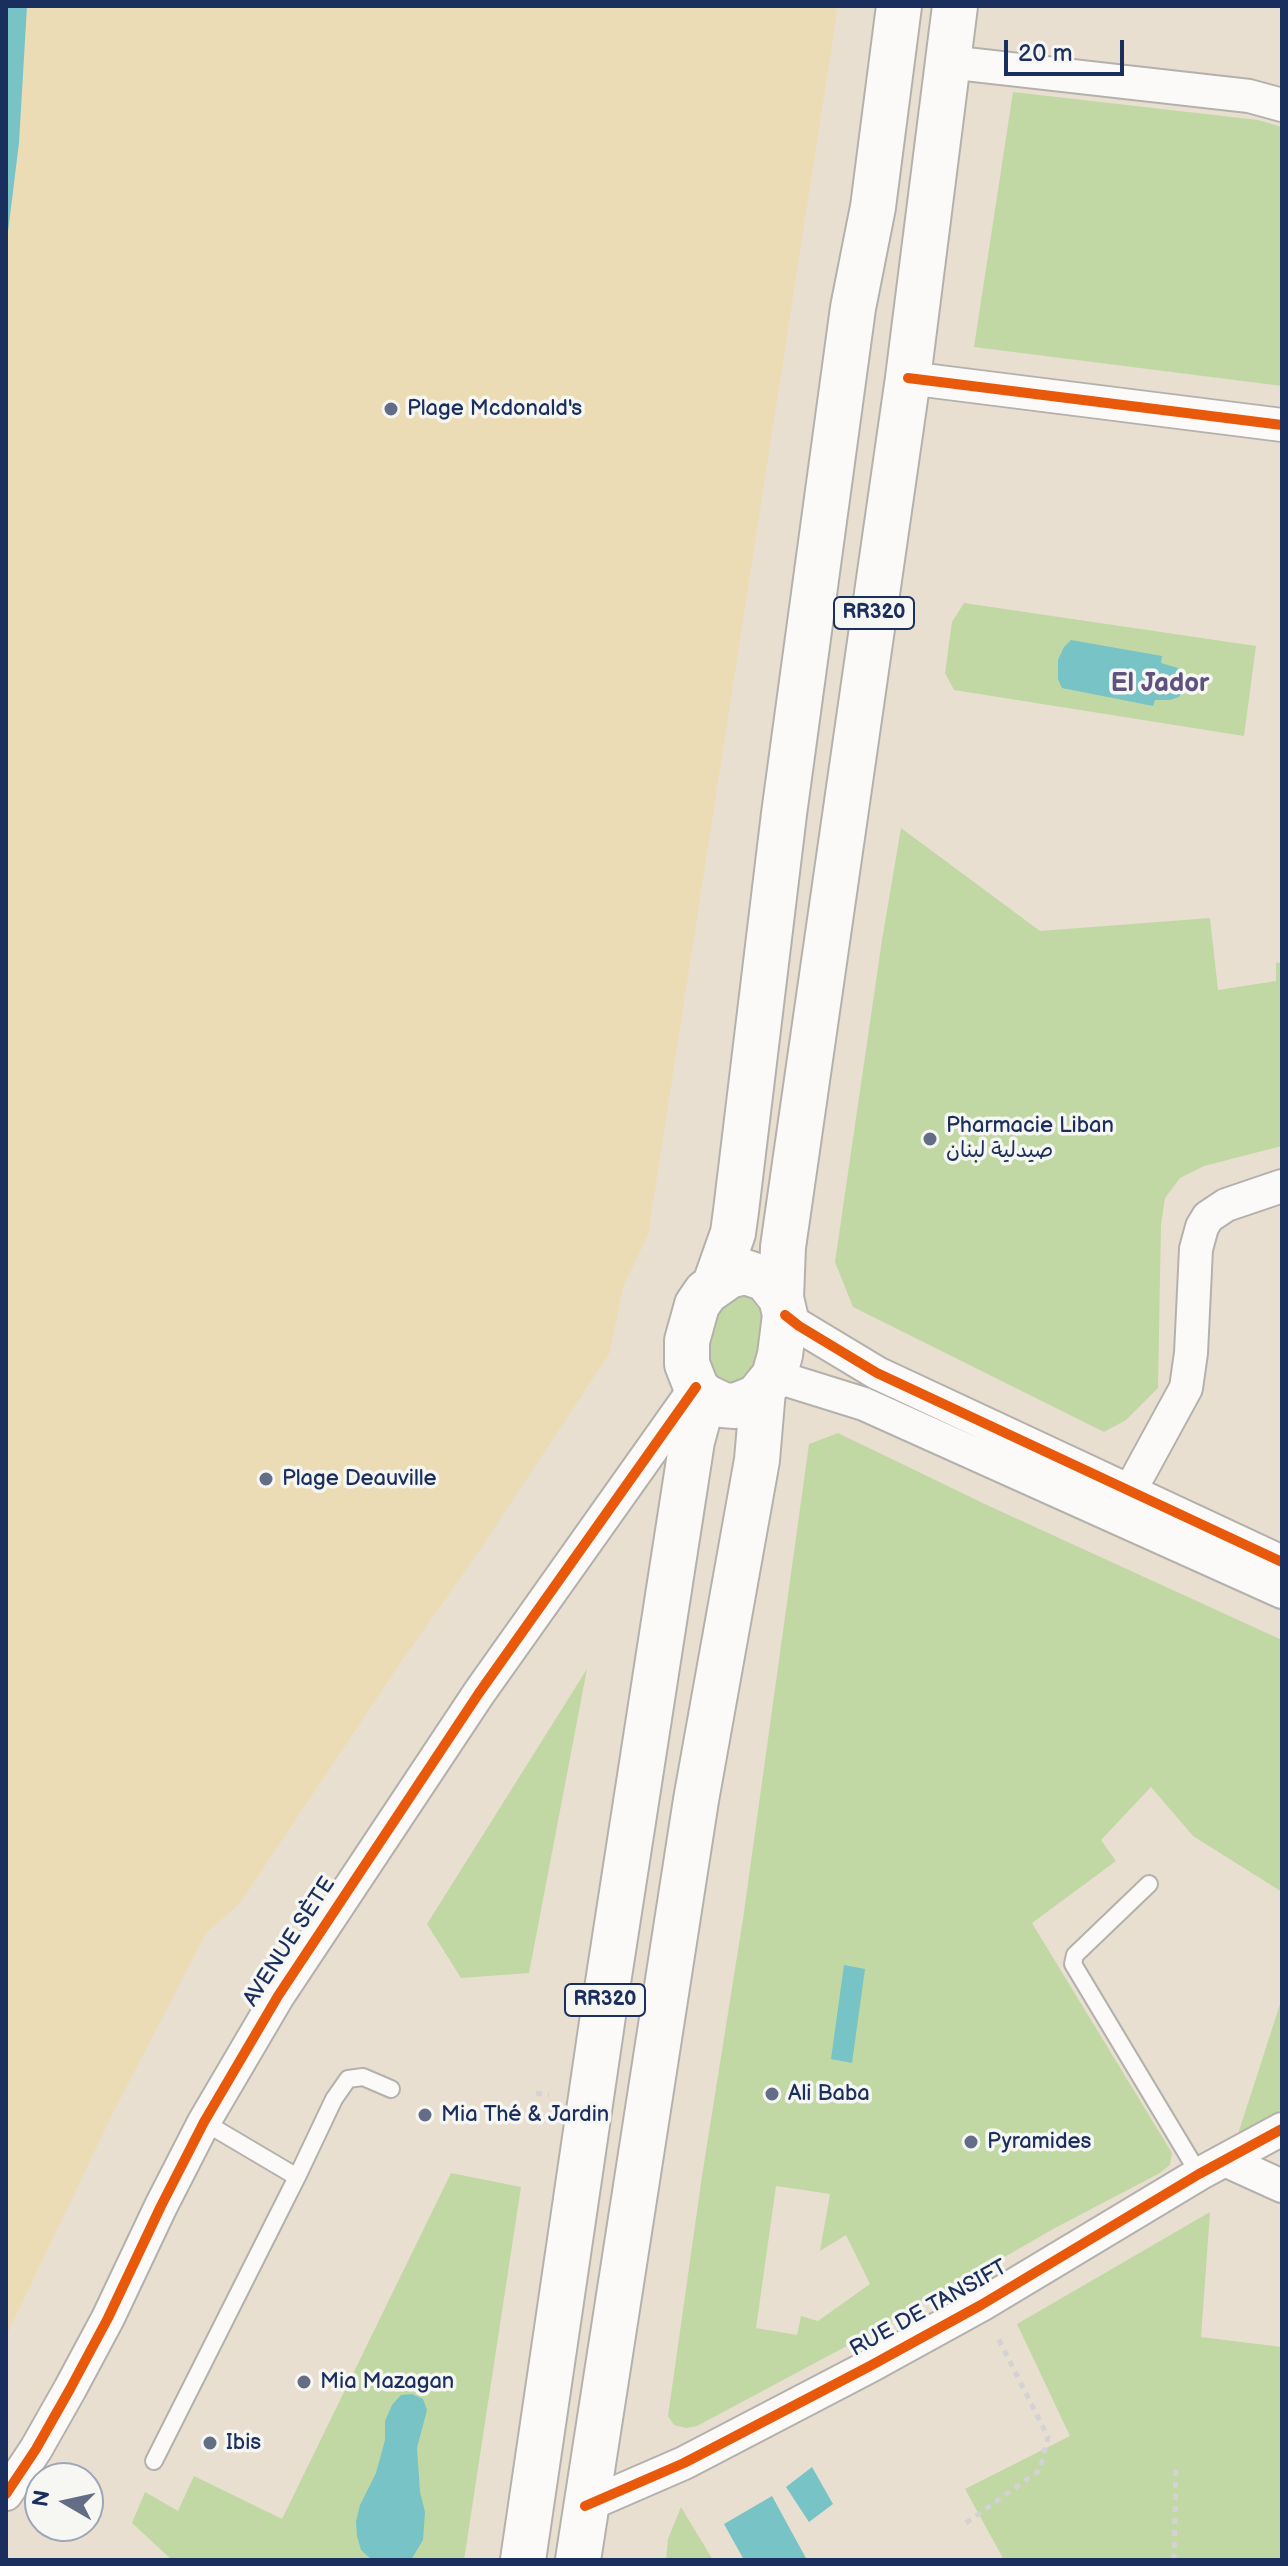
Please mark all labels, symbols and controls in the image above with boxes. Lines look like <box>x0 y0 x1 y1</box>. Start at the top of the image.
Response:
scale bar <box>1008 24 1128 74</box>
text: 20 m <box>1018 39 1073 68</box>
place label: Plage Mcdonald's <box>407 396 582 422</box>
marker: Plage Mcdonald's <box>382 400 400 418</box>
road number: RR320 <box>834 597 914 629</box>
district label: El Jador <box>1111 668 1209 700</box>
place label: Pharmacie Liban صيدلية لبنان <box>946 1113 1114 1164</box>
marker: Pharmacie Liban صيدلية لبنان <box>921 1130 939 1148</box>
place label: Plage Deauville <box>282 1466 437 1492</box>
marker: Plage Deauville <box>257 1470 275 1488</box>
street label: AVENUE SÈTE <box>238 1872 342 2012</box>
road number: RR320 <box>565 1984 645 2016</box>
place label: Ali Baba <box>788 2081 870 2107</box>
marker: Ali Baba <box>763 2085 781 2103</box>
place label: Mia Thé & Jardin <box>441 2102 609 2128</box>
marker: Mia Thé & Jardin <box>416 2106 434 2124</box>
place label: Pyramides <box>987 2129 1091 2155</box>
marker: Pyramides <box>962 2133 980 2151</box>
street label: RUE DE TANSIFT <box>846 2255 1012 2363</box>
place label: Mia Mazagan <box>320 2369 454 2395</box>
marker: Mia Mazagan <box>295 2373 313 2391</box>
place label: Ibis <box>226 2430 261 2456</box>
marker: Ibis <box>201 2434 219 2452</box>
north arrow <box>24 2462 104 2542</box>
text: N <box>27 2488 56 2509</box>

